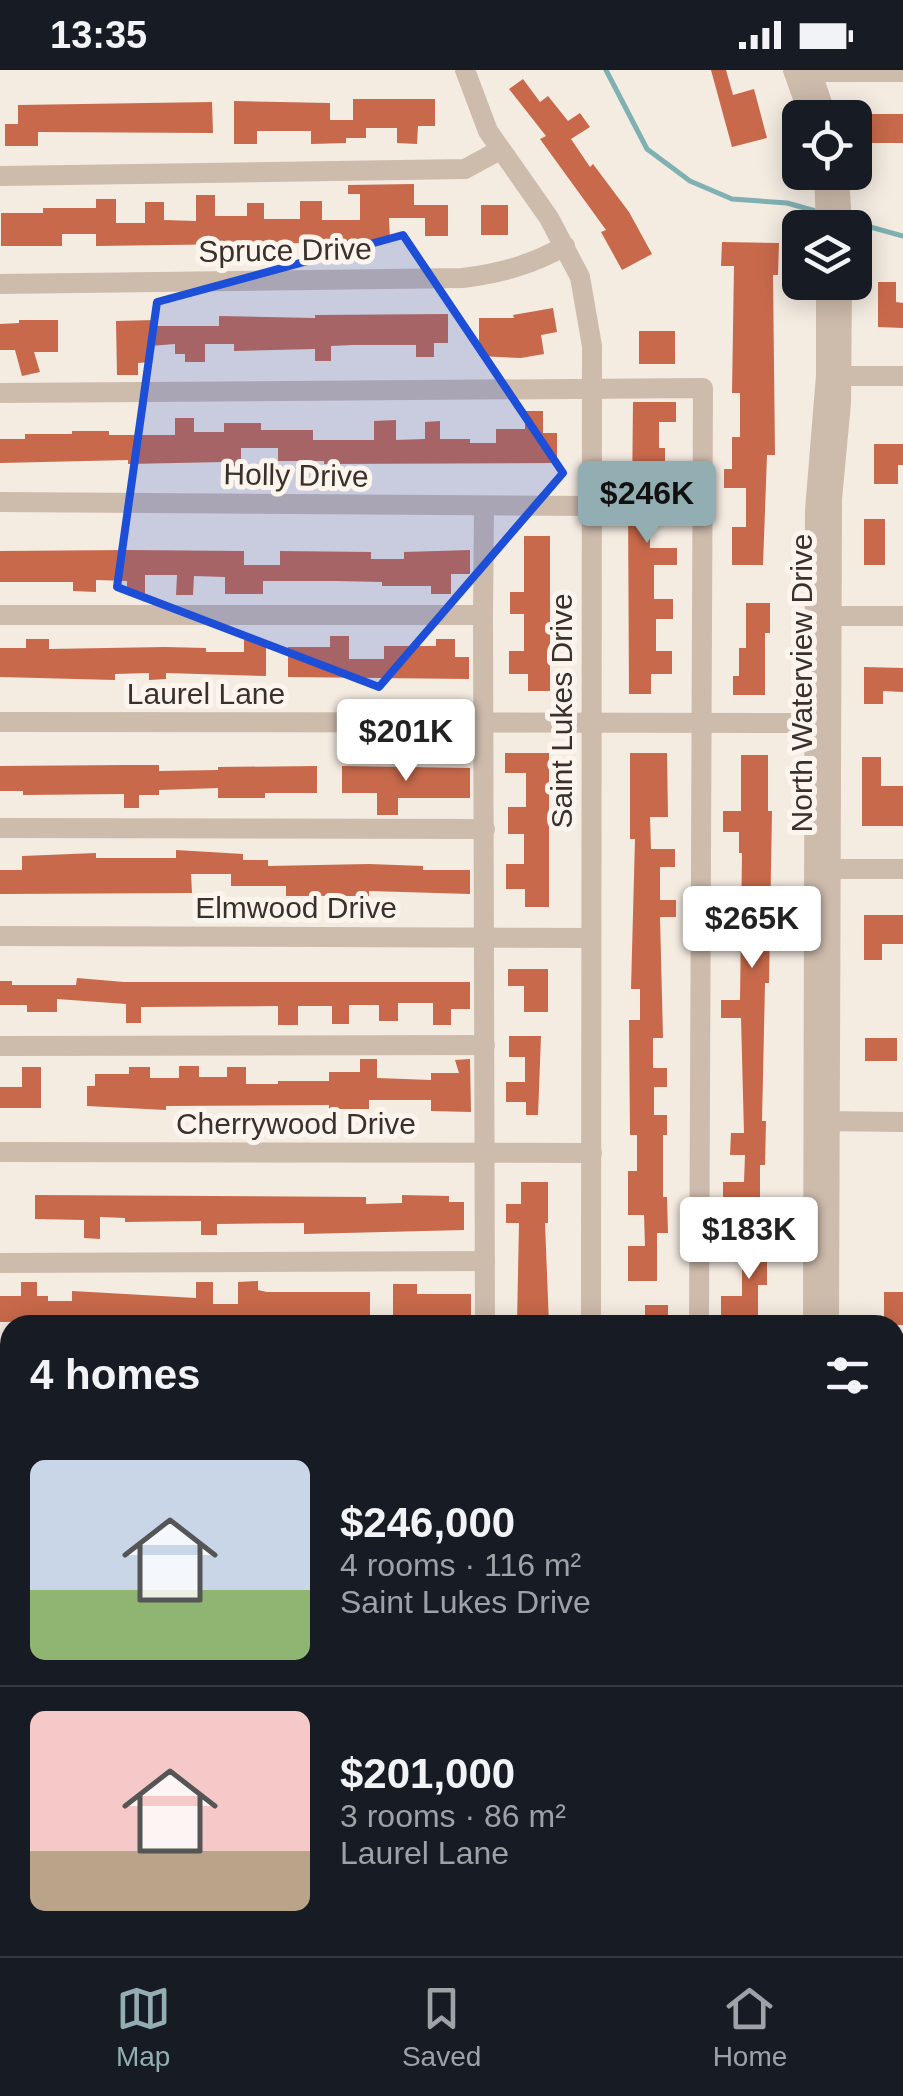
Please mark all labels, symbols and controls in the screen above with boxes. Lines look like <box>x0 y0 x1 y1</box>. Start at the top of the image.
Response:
text: 13:35 <box>50 14 147 56</box>
map controls <box>782 100 872 300</box>
button: locate <box>782 100 872 190</box>
button: layers <box>782 210 872 300</box>
street label: Spruce Drive <box>198 232 372 268</box>
street label: Holly Drive <box>223 457 369 493</box>
pin: $246K <box>577 461 717 546</box>
text: $246K <box>600 475 694 511</box>
street label: North Waterview Drive <box>785 534 818 832</box>
street label: Saint Lukes Drive <box>545 593 578 829</box>
street label: Laurel Lane <box>127 677 285 710</box>
pin: $201K <box>336 699 476 784</box>
text: $201K <box>359 713 453 749</box>
pin: $265K <box>682 886 822 971</box>
street label: Elmwood Drive <box>195 891 397 924</box>
text: $265K <box>705 900 799 936</box>
street label: Cherrywood Drive <box>176 1107 416 1140</box>
pin: $183K <box>679 1197 819 1282</box>
text: $183K <box>702 1211 796 1247</box>
icon: filters <box>820 1348 875 1403</box>
text: 4 homes <box>30 1351 200 1398</box>
text: $246,000 <box>340 1499 515 1546</box>
icon: home <box>110 1500 230 1620</box>
text: 4 rooms · 116 m² <box>340 1547 581 1583</box>
text: Saint Lukes Drive <box>340 1584 591 1620</box>
text: $201,000 <box>340 1750 515 1797</box>
icon: home <box>110 1751 230 1871</box>
text: 3 rooms · 86 m² <box>340 1798 566 1834</box>
text: Laurel Lane <box>340 1835 509 1871</box>
tab: Map <box>116 1981 171 2073</box>
tab: Saved <box>402 1981 481 2073</box>
tab: Home <box>713 1981 787 2073</box>

